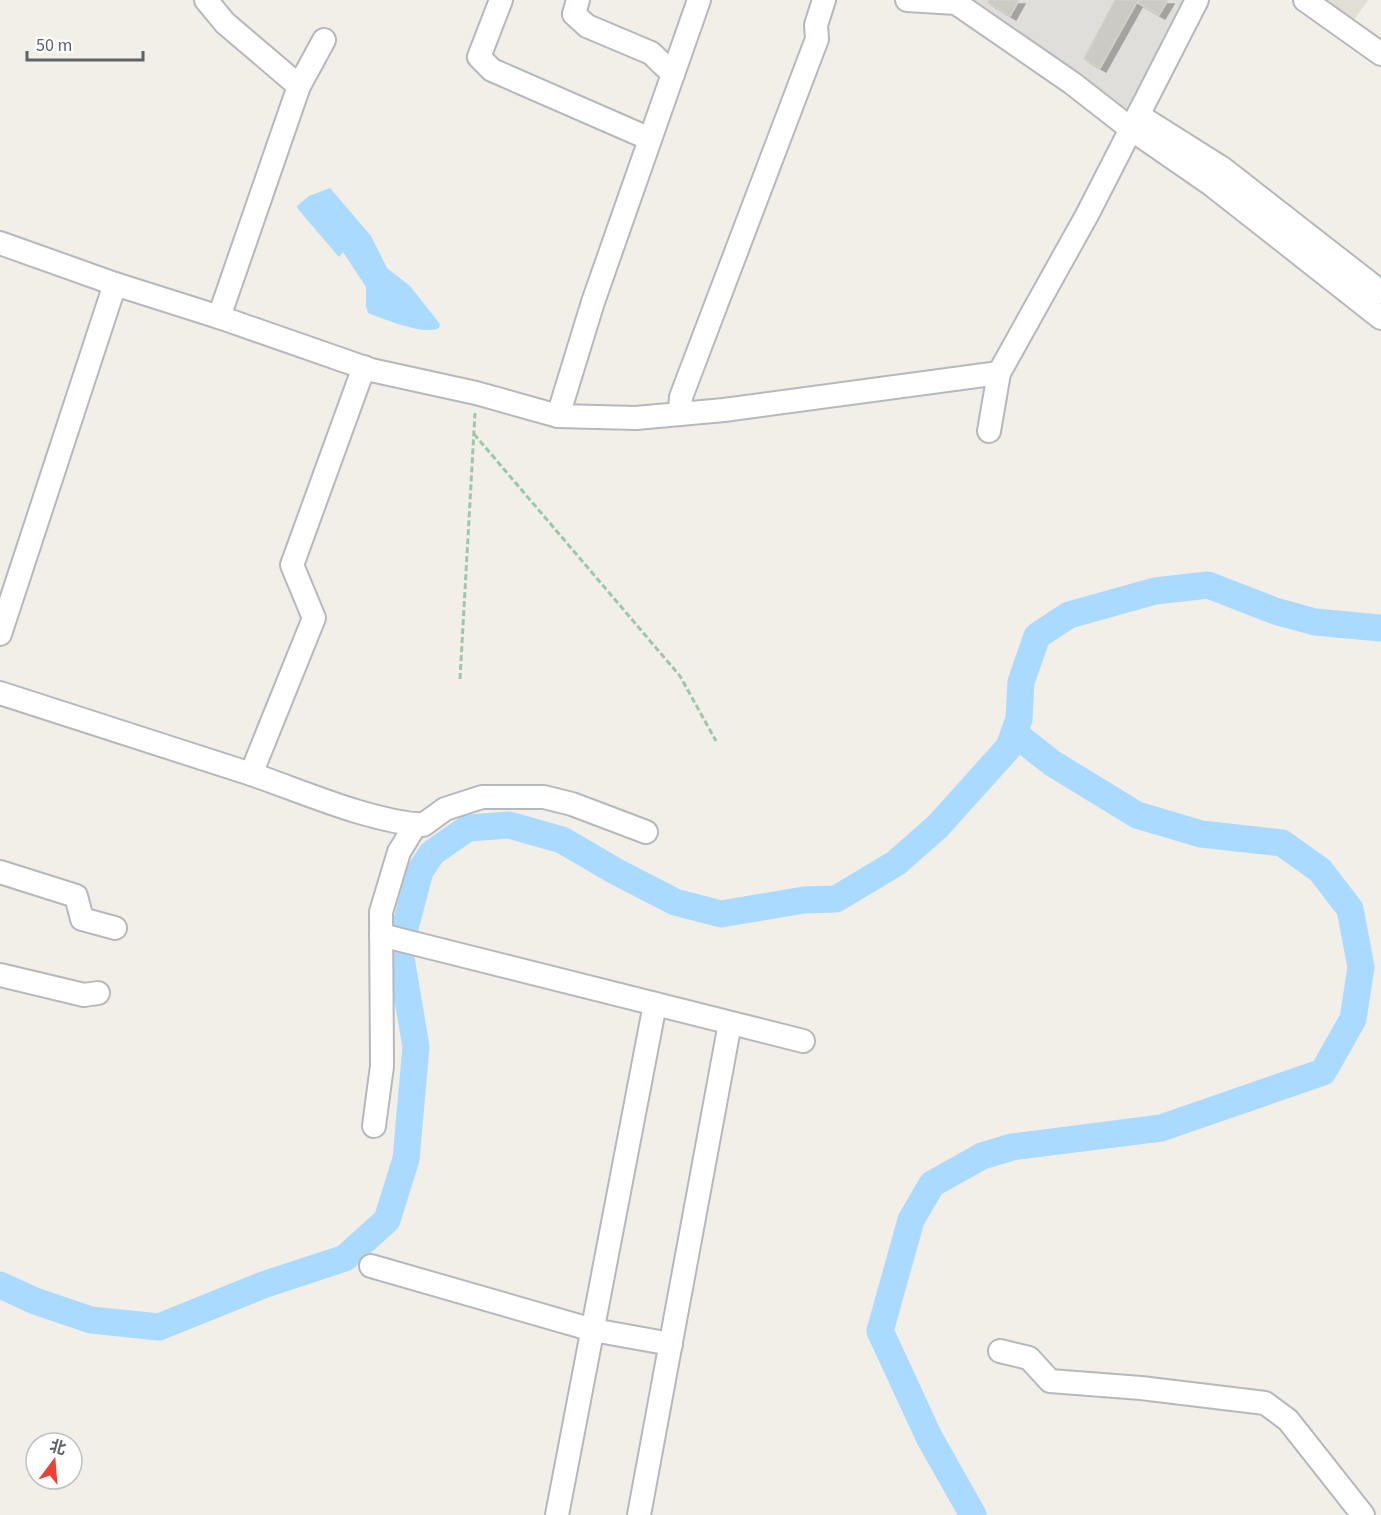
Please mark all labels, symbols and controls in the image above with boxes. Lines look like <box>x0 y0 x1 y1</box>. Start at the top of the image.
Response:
scale bar <box>27 24 142 62</box>
text: 50 m <box>36 33 72 58</box>
north arrow <box>24 1431 84 1491</box>
text: 北 <box>47 1435 69 1460</box>

